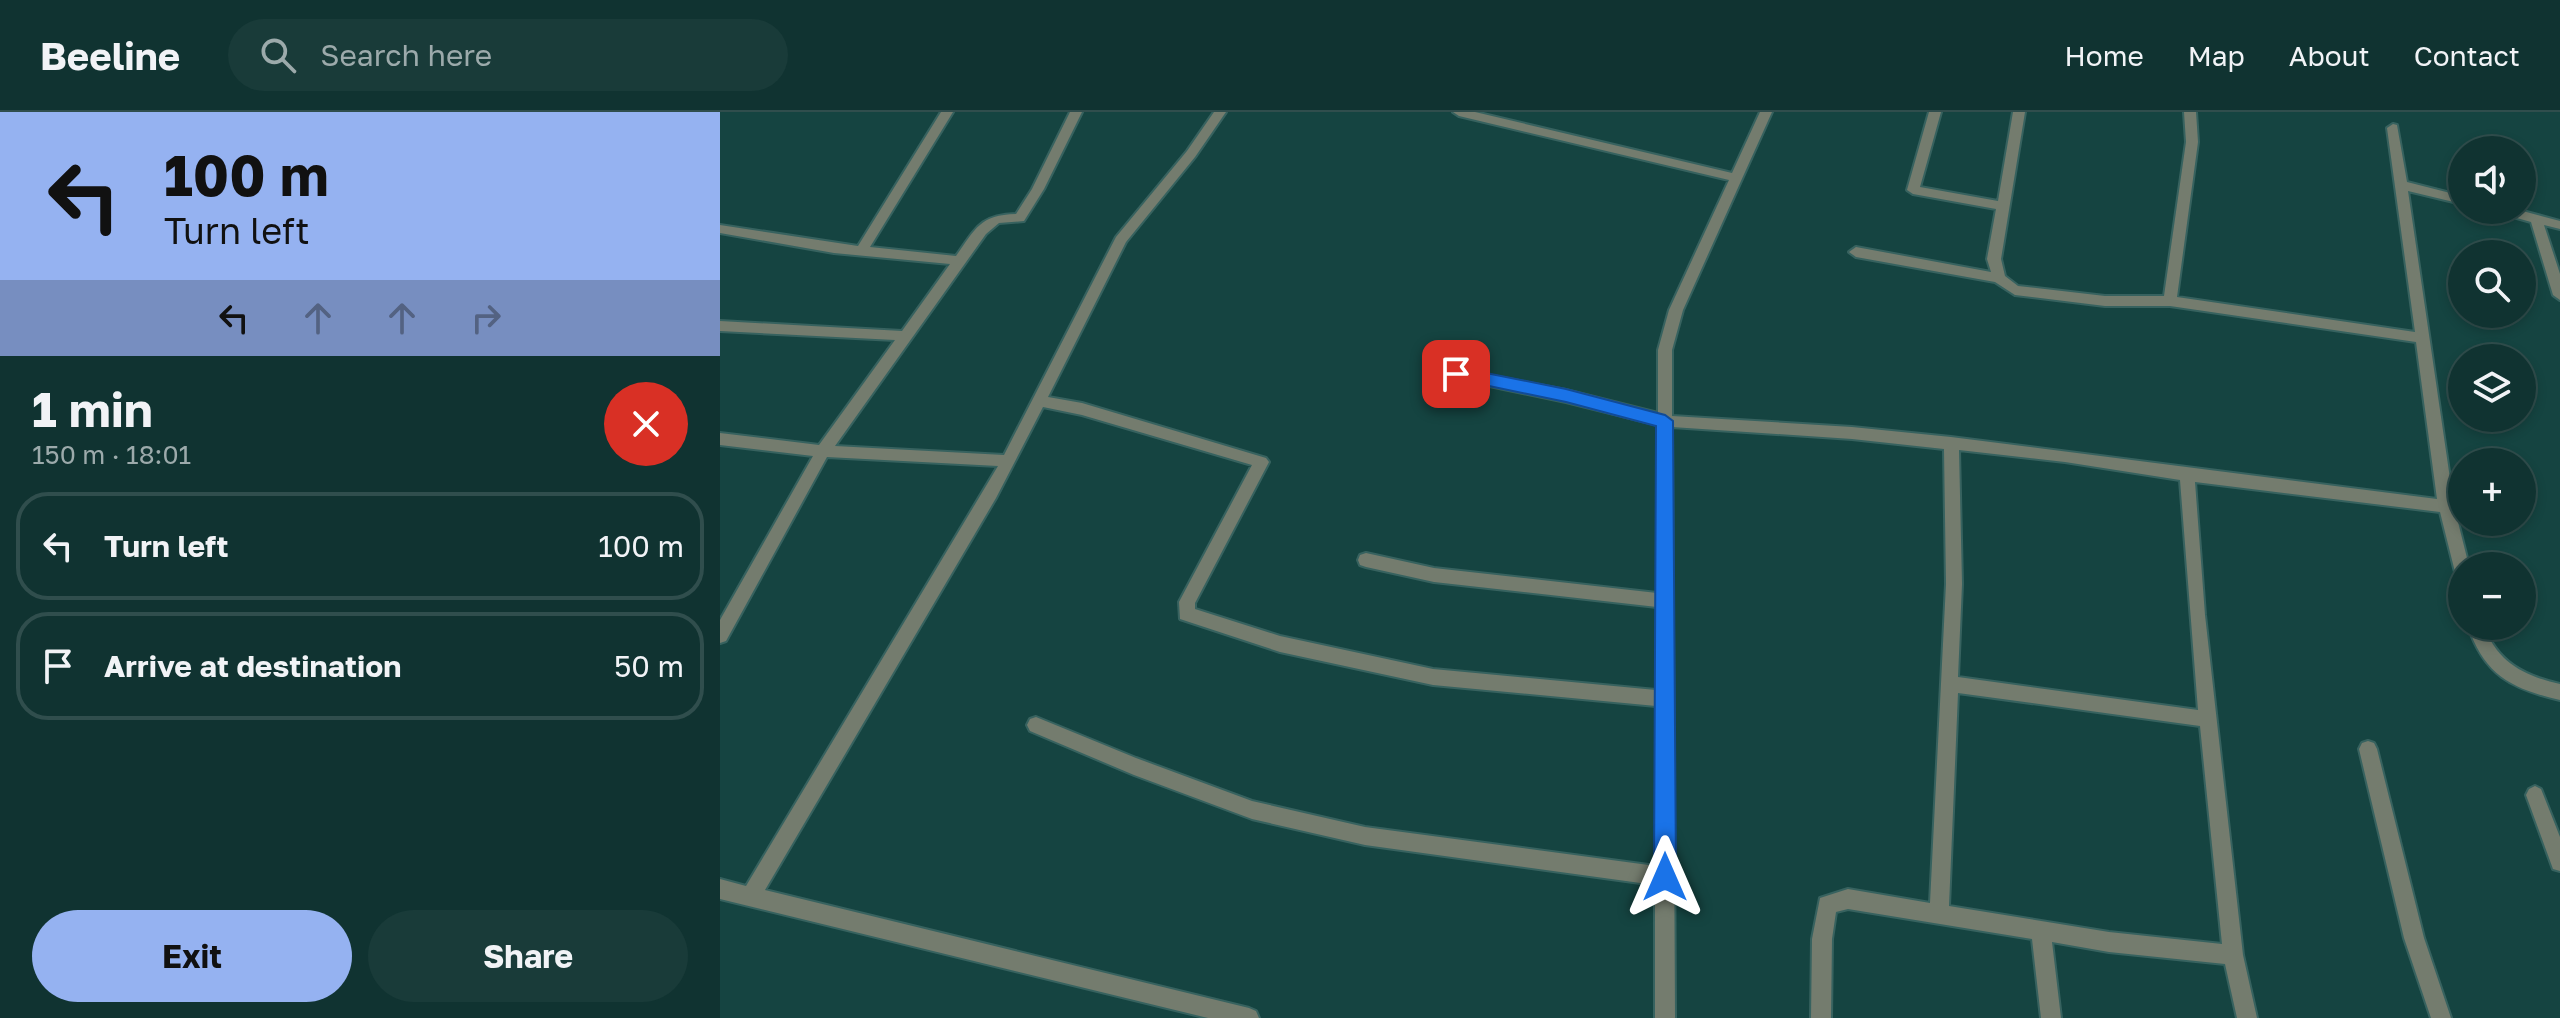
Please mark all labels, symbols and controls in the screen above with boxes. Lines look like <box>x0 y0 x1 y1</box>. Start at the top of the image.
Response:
search box <box>228 19 788 91</box>
text: Beeline <box>40 33 180 78</box>
icon: search <box>256 33 300 77</box>
text: Search here <box>320 37 492 73</box>
text: Home <box>2065 39 2144 72</box>
text: Map <box>2188 39 2245 72</box>
text: About <box>2289 39 2370 72</box>
text: Contact <box>2414 39 2520 72</box>
map controls <box>2448 136 2536 640</box>
button: sound <box>2448 136 2536 224</box>
text: 100 m <box>164 141 329 208</box>
icon: left <box>32 144 136 248</box>
text: Turn left <box>164 209 310 252</box>
button: search <box>2448 240 2536 328</box>
icon: left <box>212 296 256 340</box>
icon: ahead <box>296 296 340 340</box>
icon: ahead <box>380 296 424 340</box>
icon: right <box>464 296 508 340</box>
pin <box>1422 340 1490 408</box>
button: layers <box>2448 344 2536 432</box>
icon: arrive <box>1434 352 1478 396</box>
text: 1 min <box>32 380 153 438</box>
button: close <box>604 382 688 466</box>
text: 150 m · 18:01 <box>32 439 191 470</box>
button: + <box>2448 448 2536 536</box>
icon: left <box>36 524 80 568</box>
text: Turn left <box>104 528 229 564</box>
text: 100 m <box>598 528 684 564</box>
button: − <box>2448 552 2536 640</box>
icon: arrive <box>36 644 80 688</box>
text: Arrive at destination <box>104 648 401 684</box>
text: 50 m <box>614 648 684 684</box>
position arrow <box>1623 835 1707 919</box>
button: Exit <box>32 910 352 1002</box>
button: Share <box>368 910 688 1002</box>

